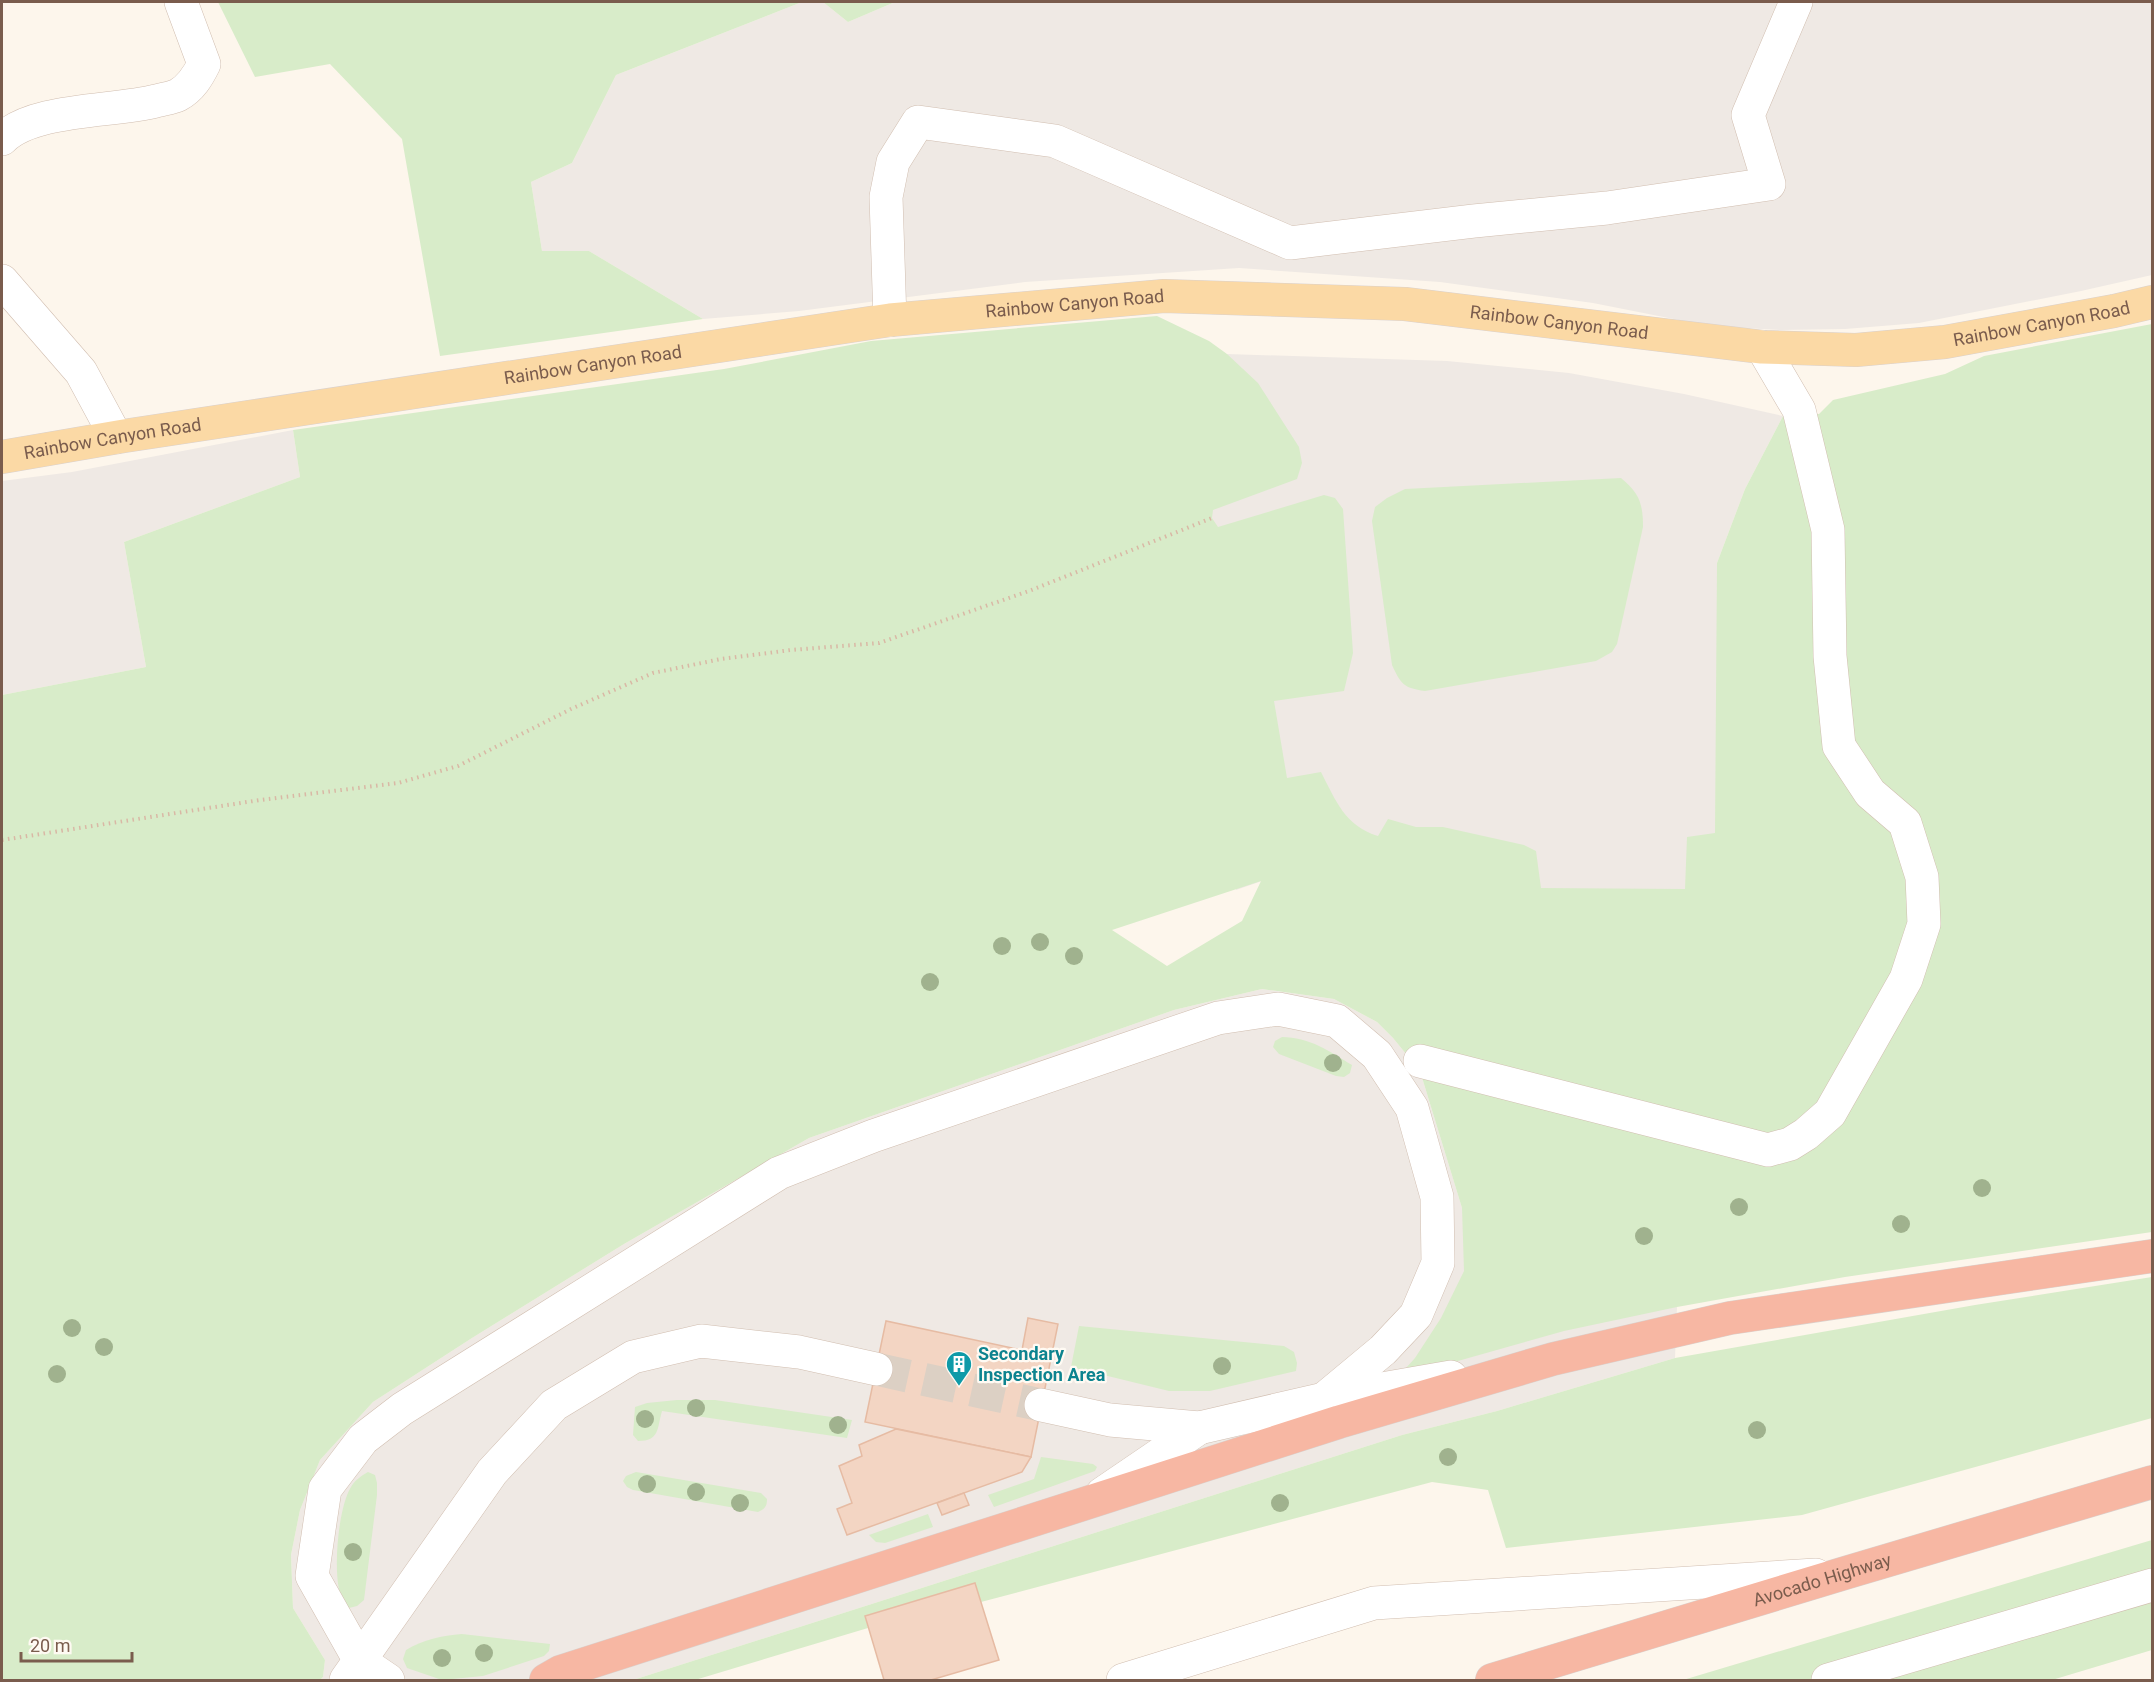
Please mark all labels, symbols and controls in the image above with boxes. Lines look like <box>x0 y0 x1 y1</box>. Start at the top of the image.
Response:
street label: Rainbow Canyon Road <box>984 285 1165 322</box>
street label: Rainbow Canyon Road <box>1951 297 2132 350</box>
street label: Rainbow Canyon Road <box>1469 301 1650 343</box>
street label: Rainbow Canyon Road <box>502 341 683 388</box>
street label: Rainbow Canyon Road <box>22 413 203 463</box>
place label: Secondary Inspection Area <box>978 1343 1106 1385</box>
building icon: Secondary Inspection Area <box>944 1349 974 1387</box>
street label: Avocado Highway <box>1750 1549 1894 1610</box>
scale bar <box>21 1625 132 1663</box>
text: 20 m <box>30 1635 70 1656</box>

